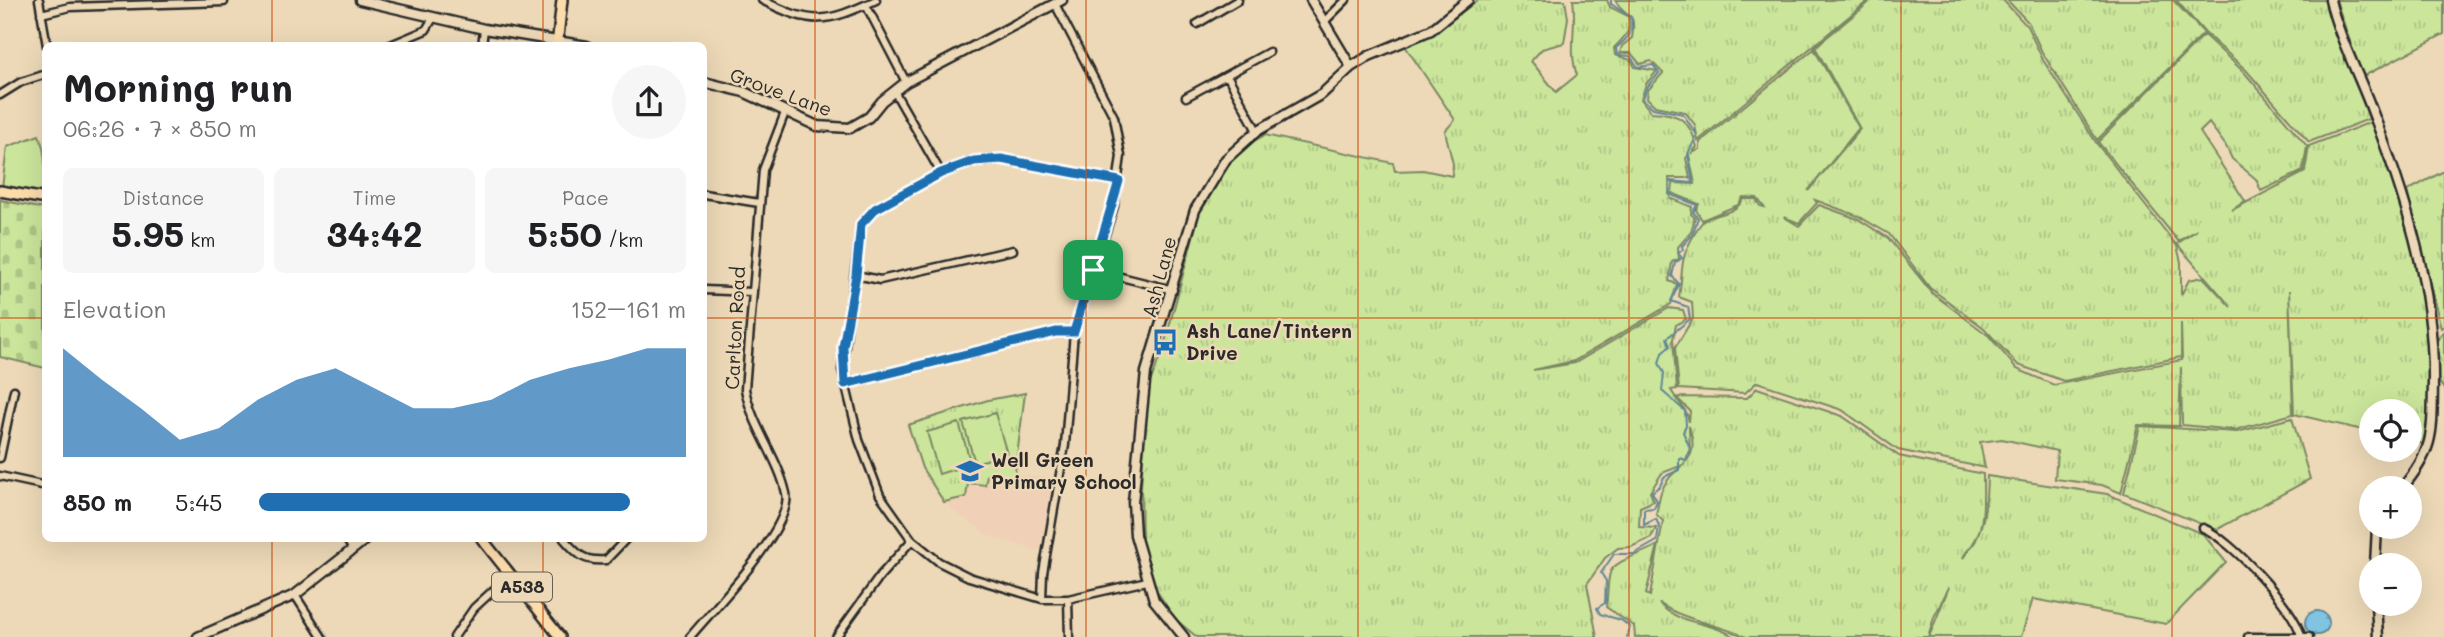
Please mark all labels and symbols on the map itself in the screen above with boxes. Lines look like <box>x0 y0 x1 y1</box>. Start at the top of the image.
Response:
street label: Grove Lane <box>727 62 836 122</box>
street label: Ash Lane <box>1136 233 1181 320</box>
pin <box>1063 240 1123 300</box>
street label: Carlton Road <box>719 266 750 390</box>
place label: Ash Lane/Tintern Drive <box>1186 318 1352 365</box>
bus stop icon: Ash Lane/Tintern Drive <box>1150 327 1180 357</box>
place label: Well Green Primary School <box>991 447 1137 494</box>
school or university icon: Well Green Primary School <box>955 456 985 486</box>
road number: A538 <box>492 572 552 602</box>

